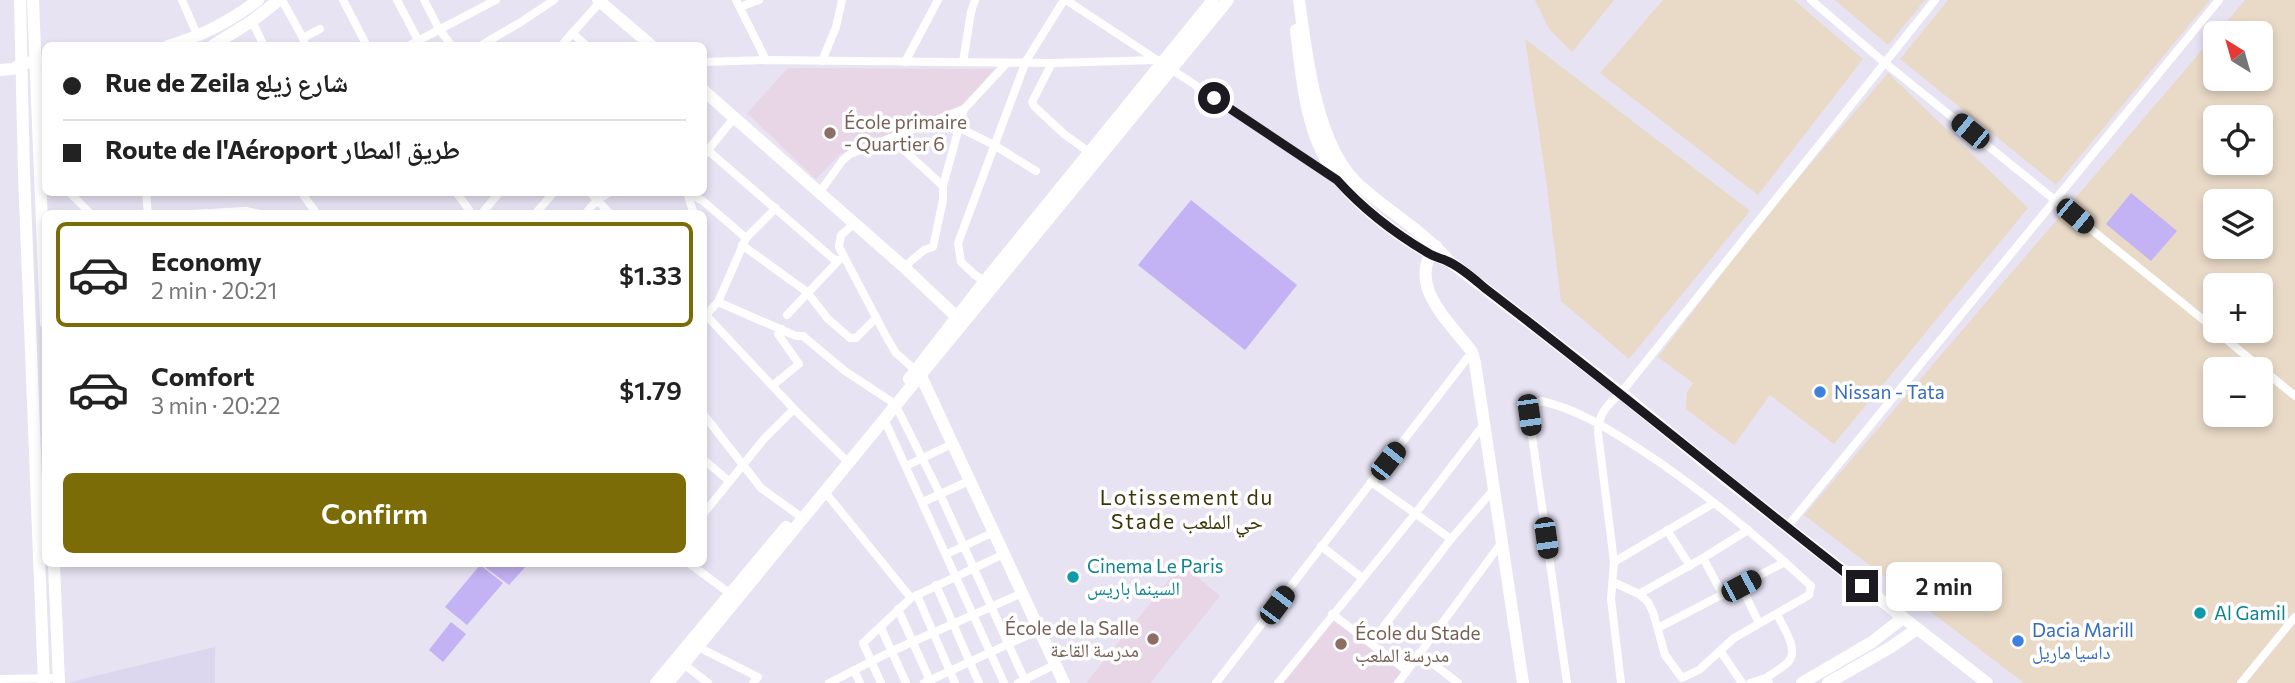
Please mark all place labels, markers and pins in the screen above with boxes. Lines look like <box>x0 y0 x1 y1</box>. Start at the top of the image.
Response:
place label: École primaire - Quartier 6 <box>844 110 967 155</box>
marker: École primaire - Quartier 6 <box>822 125 838 141</box>
place label: Nissan - Tata <box>1834 380 1945 403</box>
marker: Nissan - Tata <box>1812 384 1828 400</box>
place label: Cinema Le Paris السينما باريس <box>1087 554 1223 600</box>
marker: Cinema Le Paris السينما باريس <box>1065 569 1081 585</box>
place label: Al Gamil <box>2214 601 2286 624</box>
marker: Al Gamil <box>2192 605 2208 621</box>
place label: École de la Salle مدرسة القاعة <box>1005 616 1139 662</box>
place label: Dacia Marill داسيا ماريل <box>2032 618 2134 664</box>
place label: École du Stade مدرسة الملعب <box>1355 621 1480 667</box>
marker: École de la Salle مدرسة القاعة <box>1145 631 1161 647</box>
marker: Dacia Marill داسيا ماريل <box>2010 633 2026 649</box>
marker: École du Stade مدرسة الملعب <box>1333 636 1349 652</box>

